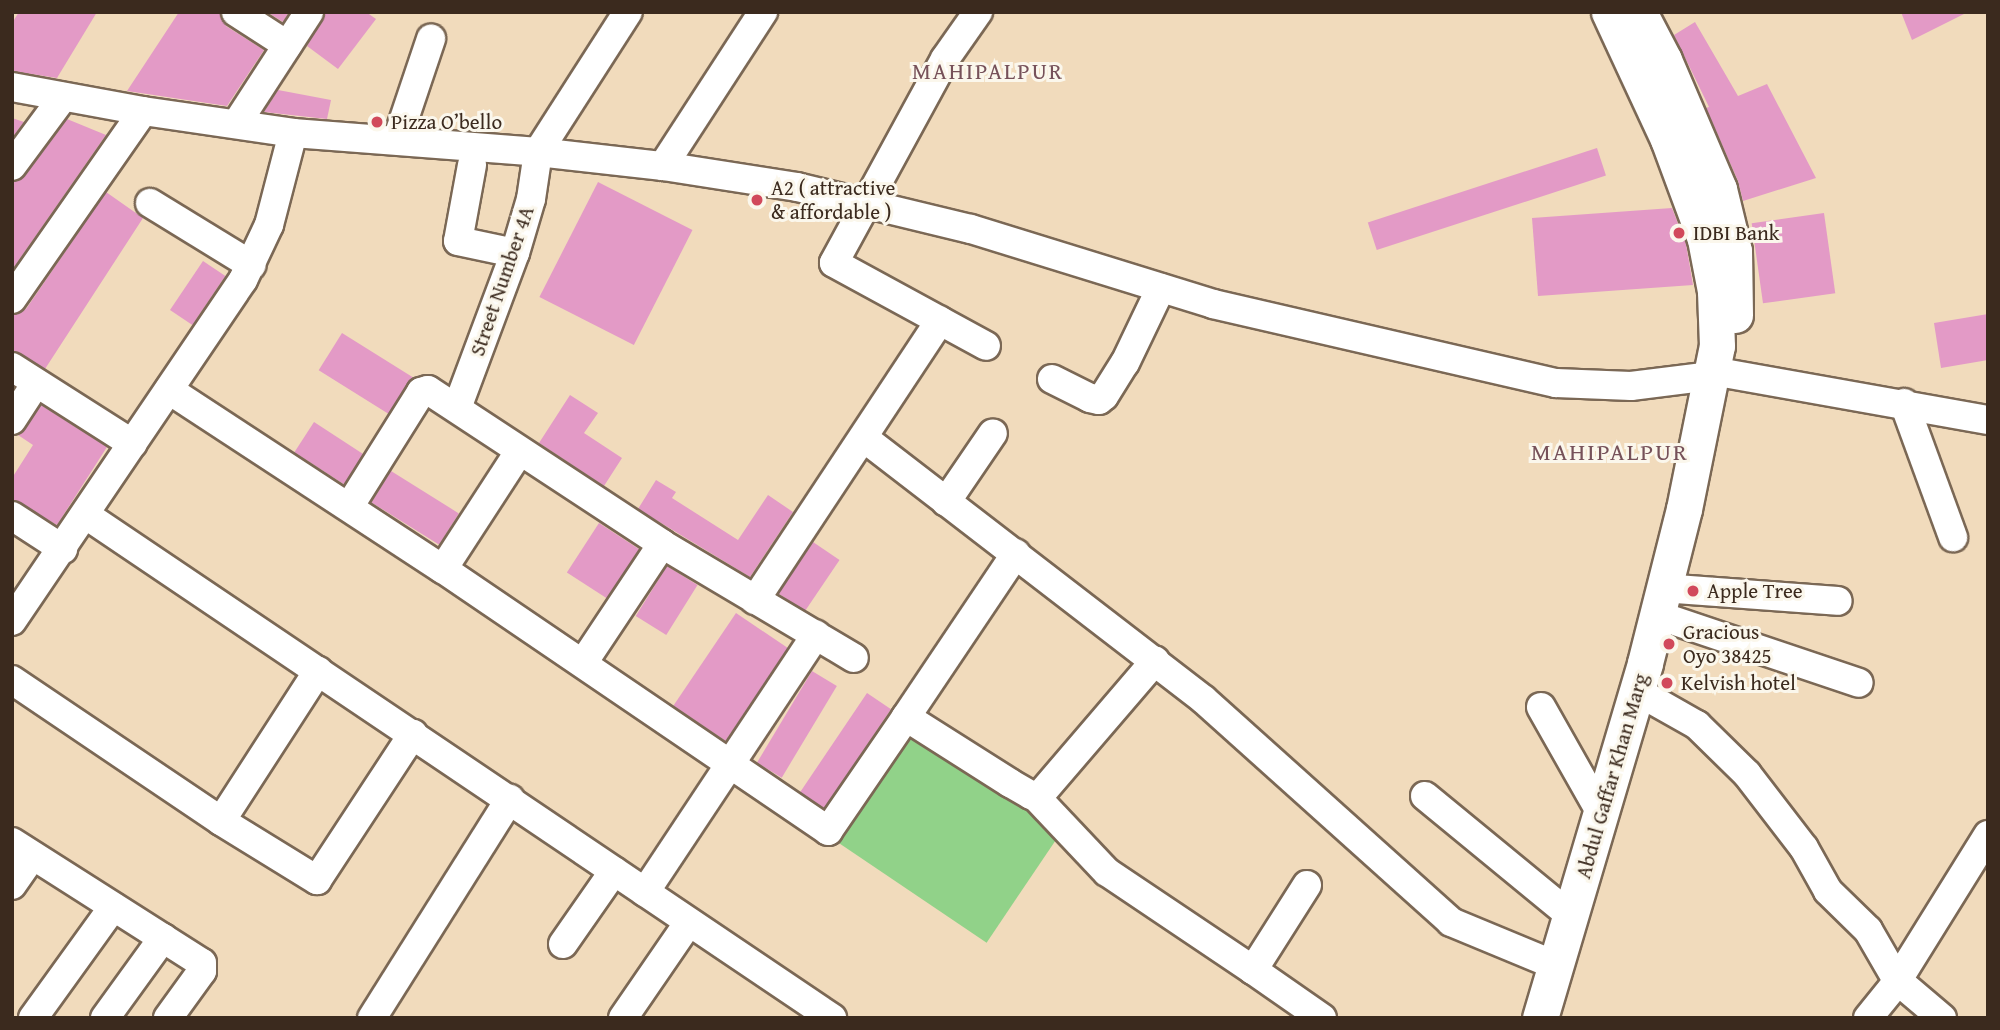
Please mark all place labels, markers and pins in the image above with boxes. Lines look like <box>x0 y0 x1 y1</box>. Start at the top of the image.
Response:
place label: Pizza O’bello <box>391 109 502 135</box>
marker: Pizza O’bello <box>369 114 385 130</box>
place label: A2 ( attractive & affordable ) <box>771 175 895 225</box>
marker: A2 ( attractive & affordable ) <box>749 192 765 208</box>
place label: IDBI Bank <box>1693 220 1779 246</box>
marker: IDBI Bank <box>1671 225 1687 241</box>
place label: Apple Tree <box>1707 578 1803 604</box>
marker: Apple Tree <box>1685 583 1701 599</box>
place label: Gracious Oyo 38425 <box>1683 619 1772 669</box>
marker: Gracious Oyo 38425 <box>1661 636 1677 652</box>
place label: Kelvish hotel <box>1681 670 1796 696</box>
marker: Kelvish hotel <box>1659 675 1675 691</box>

